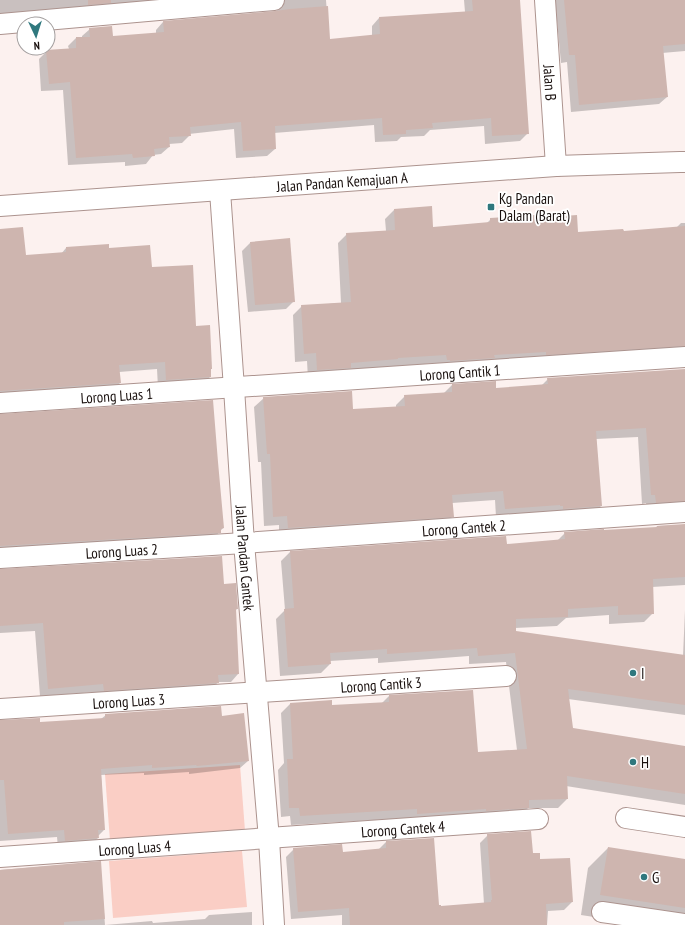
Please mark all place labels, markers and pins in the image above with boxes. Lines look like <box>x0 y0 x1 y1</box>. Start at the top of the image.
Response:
place label: Kg Pandan Dalam (Barat) <box>499 189 570 225</box>
marker: Kg Pandan Dalam (Barat) <box>486 202 496 212</box>
place label: I <box>641 664 645 683</box>
marker: I <box>628 668 638 678</box>
place label: H <box>641 753 649 772</box>
marker: H <box>628 757 638 767</box>
place label: G <box>652 868 659 887</box>
marker: G <box>639 872 649 882</box>

